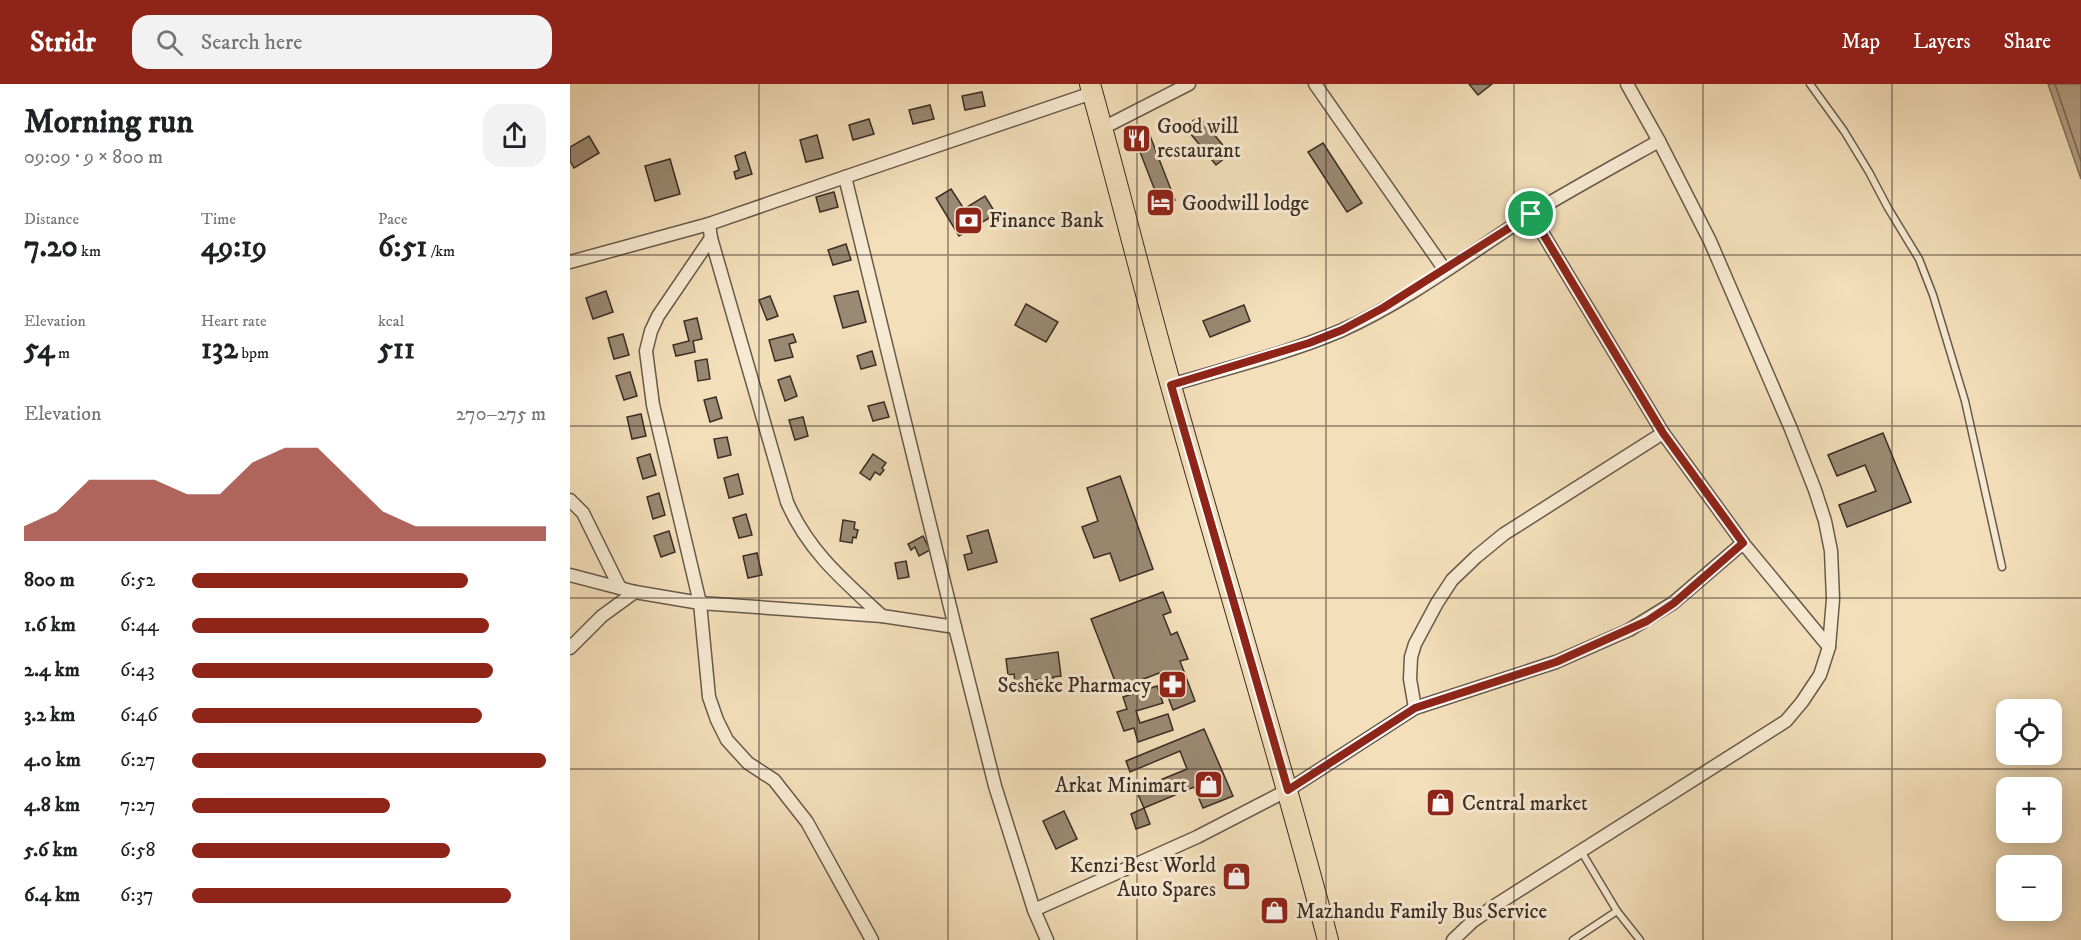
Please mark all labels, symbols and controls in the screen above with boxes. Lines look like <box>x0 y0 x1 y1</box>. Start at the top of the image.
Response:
search box <box>132 15 552 69</box>
text: Stridr <box>30 25 96 60</box>
icon: search <box>153 26 186 59</box>
text: Search here <box>201 29 302 56</box>
text: Map <box>1841 29 1880 55</box>
text: Layers <box>1913 29 1971 55</box>
text: Share <box>2004 29 2051 55</box>
text: Morning run <box>24 102 193 143</box>
button: share <box>483 104 546 167</box>
place label: Good will restaurant <box>1157 114 1241 164</box>
restaurant icon: Good will restaurant <box>1120 122 1152 154</box>
text: 09:09 · 9 × 800 m <box>24 145 163 170</box>
hotel icon: Goodwill lodge <box>1145 187 1177 219</box>
pin <box>1505 188 1556 239</box>
place label: Goodwill lodge <box>1182 191 1310 217</box>
icon: arrive <box>1514 197 1547 230</box>
bank icon: Finance Bank <box>952 204 984 236</box>
place label: Finance Bank <box>989 208 1104 234</box>
text: Distance <box>24 209 79 229</box>
text: Time <box>201 209 236 229</box>
text: Pace <box>378 209 408 229</box>
text: 7.20 <box>24 229 78 266</box>
text: 49:19 <box>201 229 267 266</box>
text: 6:51 <box>378 229 427 266</box>
text: km <box>78 241 101 261</box>
text: /km <box>427 241 455 261</box>
text: Elevation <box>24 311 86 331</box>
text: Heart rate <box>201 311 267 331</box>
text: kcal <box>378 311 404 331</box>
text: 54 <box>24 331 55 368</box>
text: 132 <box>201 331 238 368</box>
text: 511 <box>378 331 415 368</box>
text: m <box>55 343 70 363</box>
text: bpm <box>238 343 269 363</box>
text: Elevation <box>24 402 101 427</box>
text: 270–275 m <box>456 402 546 427</box>
text: 800 m <box>24 568 75 593</box>
text: 6:52 <box>120 568 155 593</box>
text: 1.6 km <box>24 613 76 638</box>
text: 6:44 <box>120 613 159 638</box>
text: 2.4 km <box>24 658 80 683</box>
text: 6:43 <box>120 658 155 683</box>
pharmacy icon: Sesheke Pharmacy <box>1156 669 1188 701</box>
place label: Sesheke Pharmacy <box>998 673 1152 699</box>
map controls <box>1996 699 2062 921</box>
button: locate <box>1996 699 2062 765</box>
text: 3.2 km <box>24 703 75 728</box>
text: 6:46 <box>120 703 158 728</box>
text: 4.0 km <box>24 748 81 773</box>
text: 6:27 <box>120 748 156 773</box>
shop icon: Arkat Minimart <box>1192 769 1224 801</box>
place label: Arkat Minimart <box>1055 773 1187 799</box>
button: + <box>1996 777 2062 843</box>
shop icon: Central market <box>1425 787 1457 819</box>
place label: Central market <box>1462 791 1588 817</box>
text: 4.8 km <box>24 793 80 818</box>
text: 7:27 <box>120 793 156 818</box>
text: 5.6 km <box>24 838 78 863</box>
text: 6:58 <box>120 838 156 863</box>
place label: Kenzi Best World Auto Spares <box>1070 853 1217 903</box>
button: − <box>1996 855 2062 921</box>
shop icon: Kenzi Best World Auto Spares <box>1221 861 1253 893</box>
text: 6.4 km <box>24 883 80 908</box>
text: 6:37 <box>120 883 154 908</box>
shop icon: Mazhandu Family Bus Service <box>1259 895 1291 927</box>
place label: Mazhandu Family Bus Service <box>1296 899 1548 925</box>

